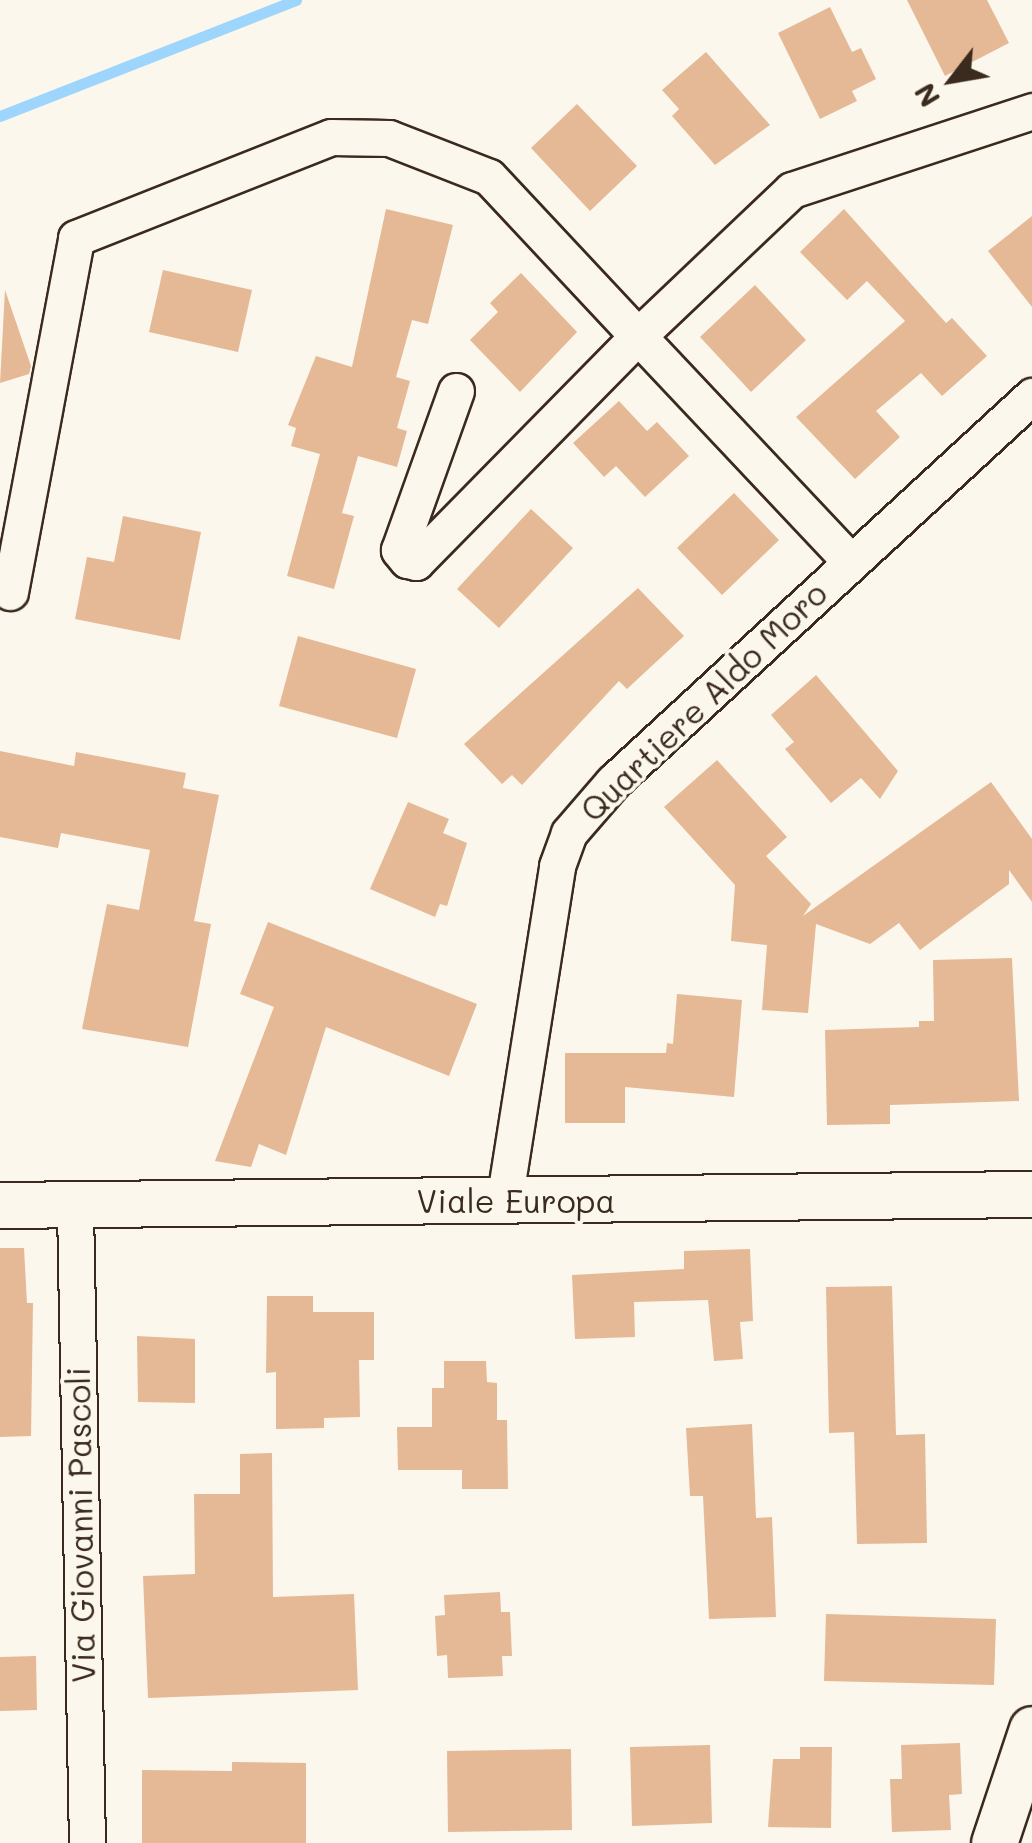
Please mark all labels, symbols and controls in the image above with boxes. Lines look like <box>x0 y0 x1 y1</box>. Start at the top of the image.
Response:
north arrow <box>902 30 1002 130</box>
text: N <box>905 77 947 114</box>
street label: Quartiere Aldo Moro <box>572 573 834 829</box>
street label: Viale Europa <box>417 1181 615 1219</box>
street label: Via Giovanni Pascoli <box>58 1367 102 1683</box>

